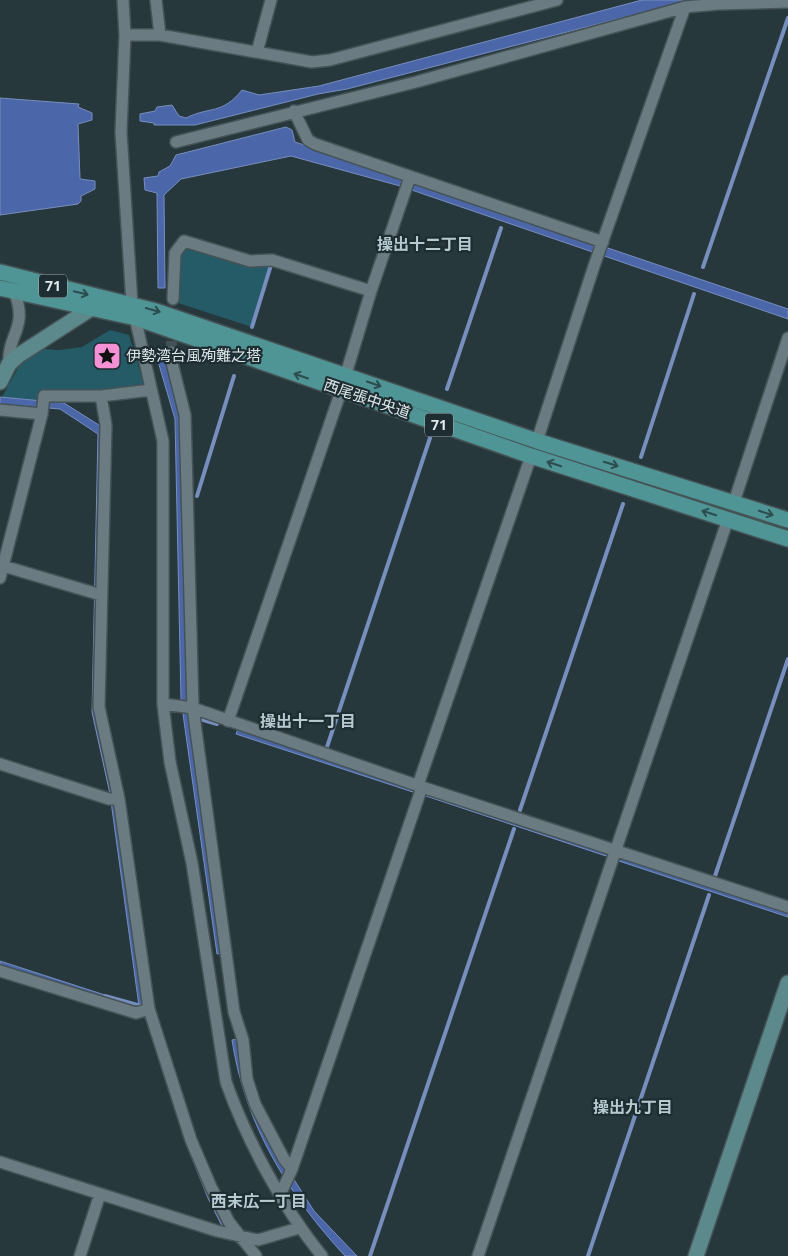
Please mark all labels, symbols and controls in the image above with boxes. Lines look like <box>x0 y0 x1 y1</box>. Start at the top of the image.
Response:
district label: 操出十二丁目 <box>377 233 473 255</box>
road number: 71 <box>39 274 67 298</box>
one-way arrow <box>73 289 89 298</box>
one-way arrow <box>145 306 161 316</box>
place icon: 伊勢湾台風殉難之塔 <box>92 341 122 371</box>
place label: 伊勢湾台風殉難之塔 <box>126 345 261 365</box>
one-way arrow <box>294 371 309 380</box>
street label: 西尾張中央道 <box>322 374 413 422</box>
one-way arrow <box>366 380 381 389</box>
road number: 71 <box>425 414 453 436</box>
one-way arrow <box>546 458 562 468</box>
one-way arrow <box>602 459 618 469</box>
one-way arrow <box>701 507 717 517</box>
one-way arrow <box>758 508 774 518</box>
district label: 操出十一丁目 <box>260 710 356 732</box>
district label: 操出九丁目 <box>593 1096 673 1118</box>
district label: 西末広一丁目 <box>211 1190 307 1212</box>

